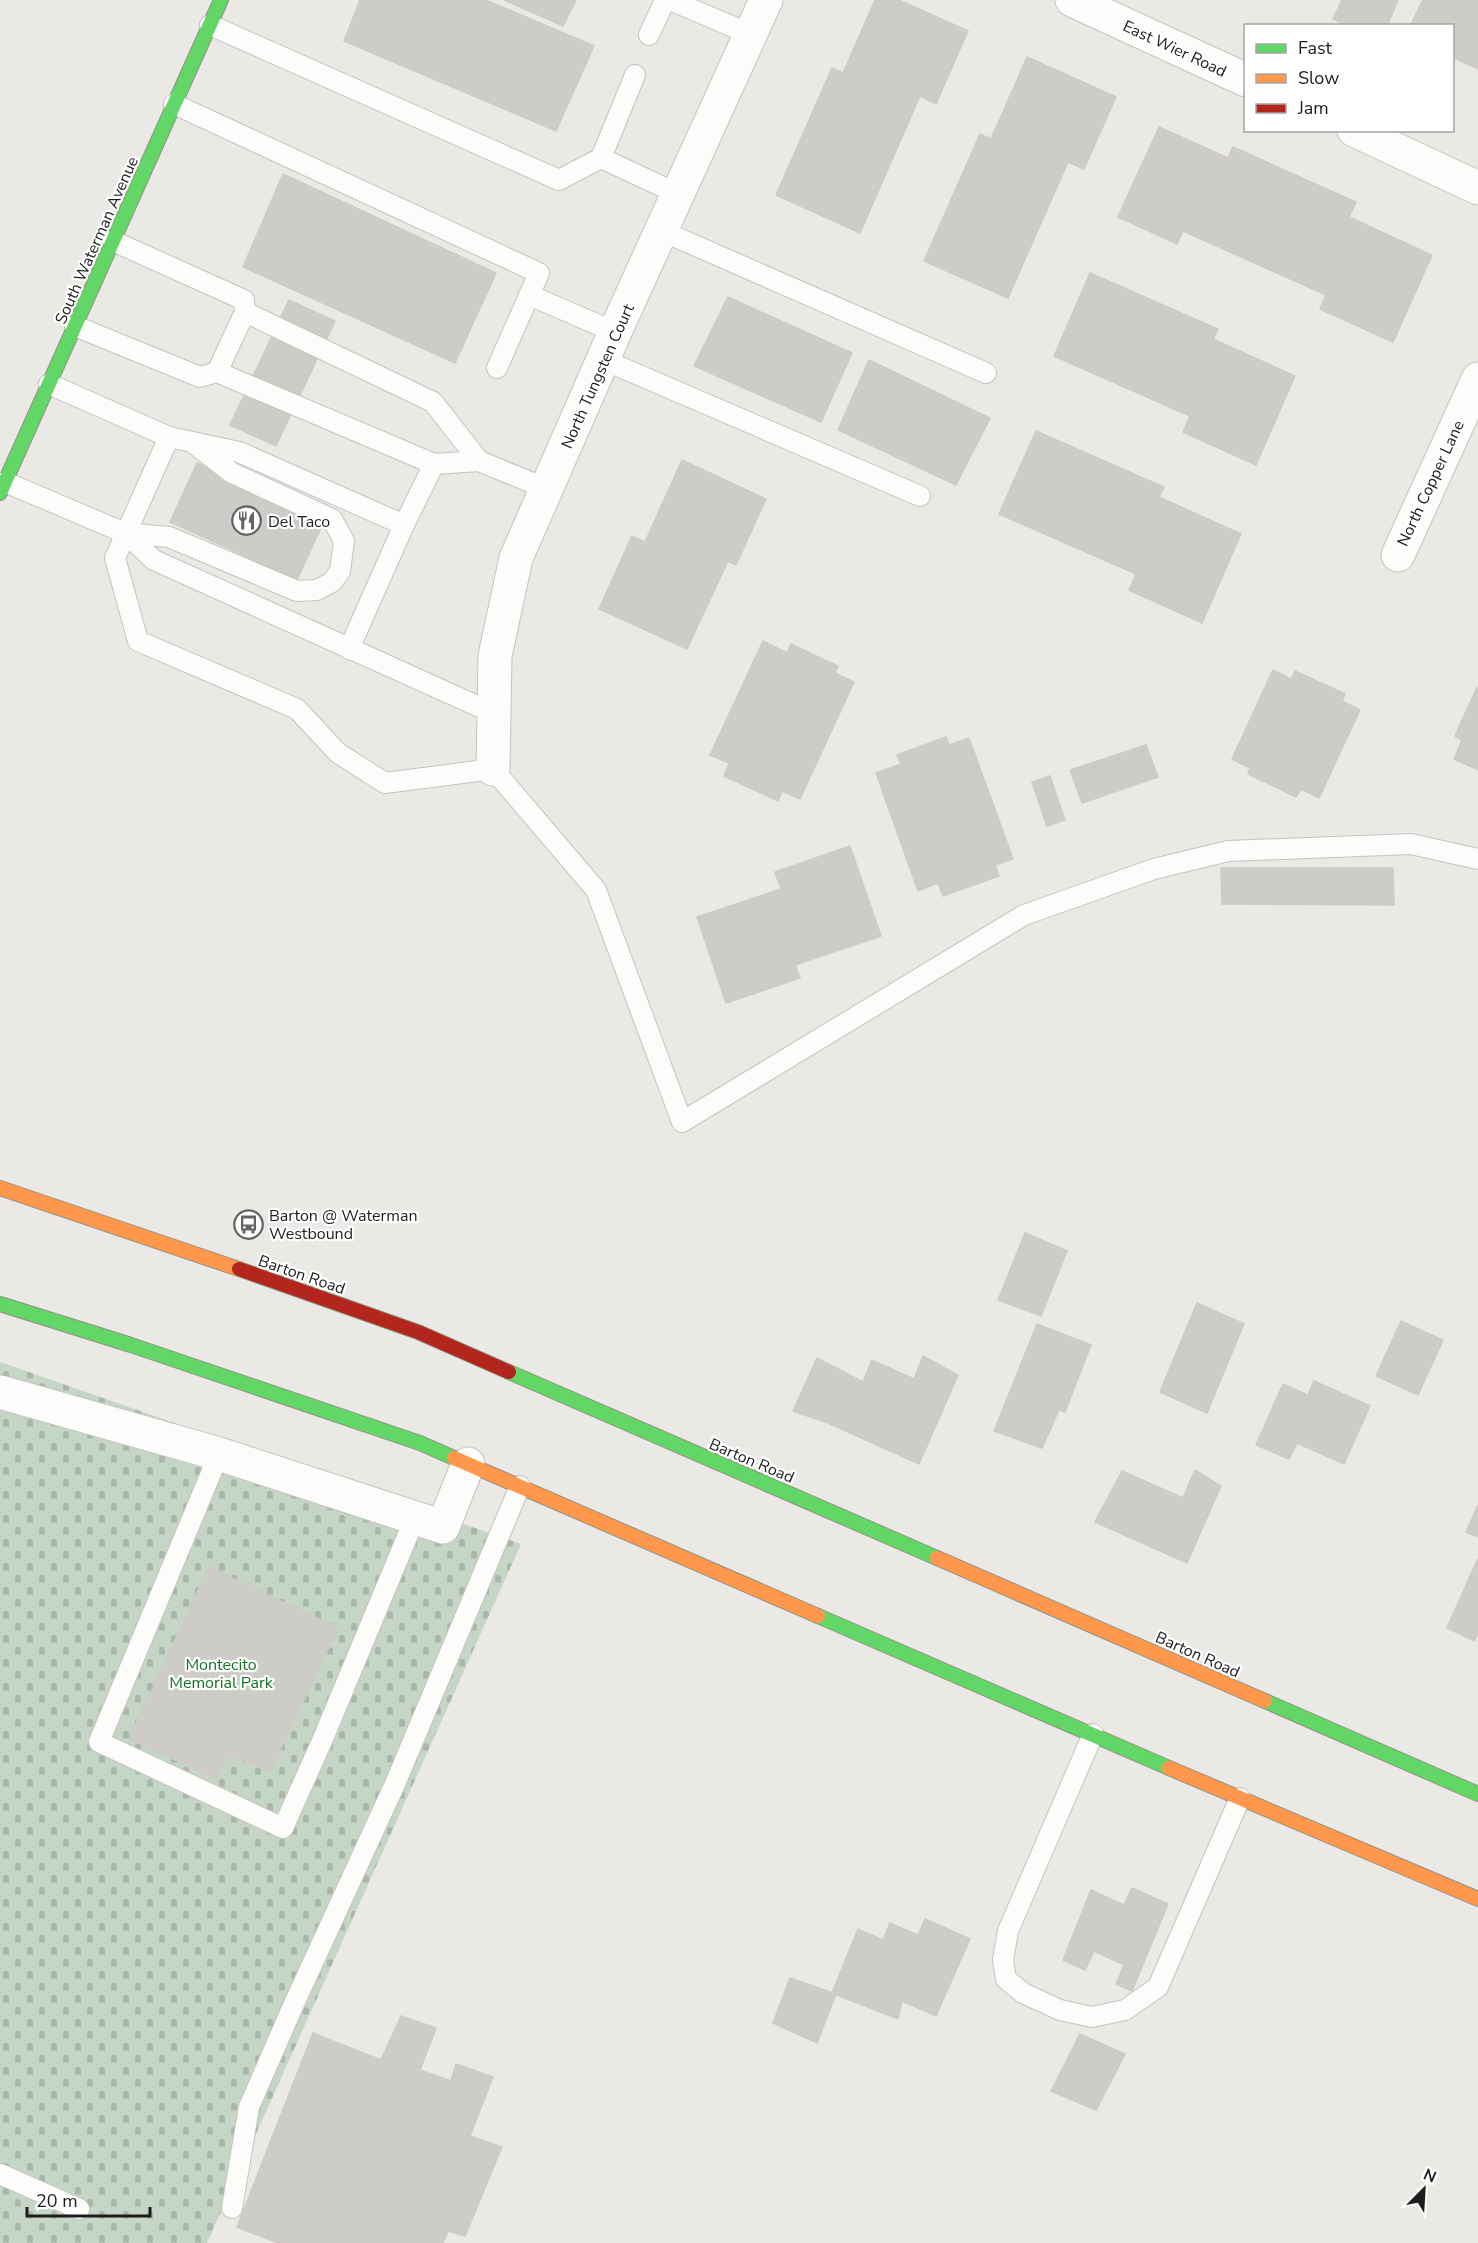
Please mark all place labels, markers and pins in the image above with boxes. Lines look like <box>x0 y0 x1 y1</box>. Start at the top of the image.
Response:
restaurant icon: Del Taco <box>231 505 263 537</box>
place label: Del Taco <box>268 511 330 533</box>
place label: Barton @ Waterman Westbound <box>269 1205 418 1245</box>
bus stop icon: Barton @ Waterman Westbound <box>232 1208 264 1240</box>

